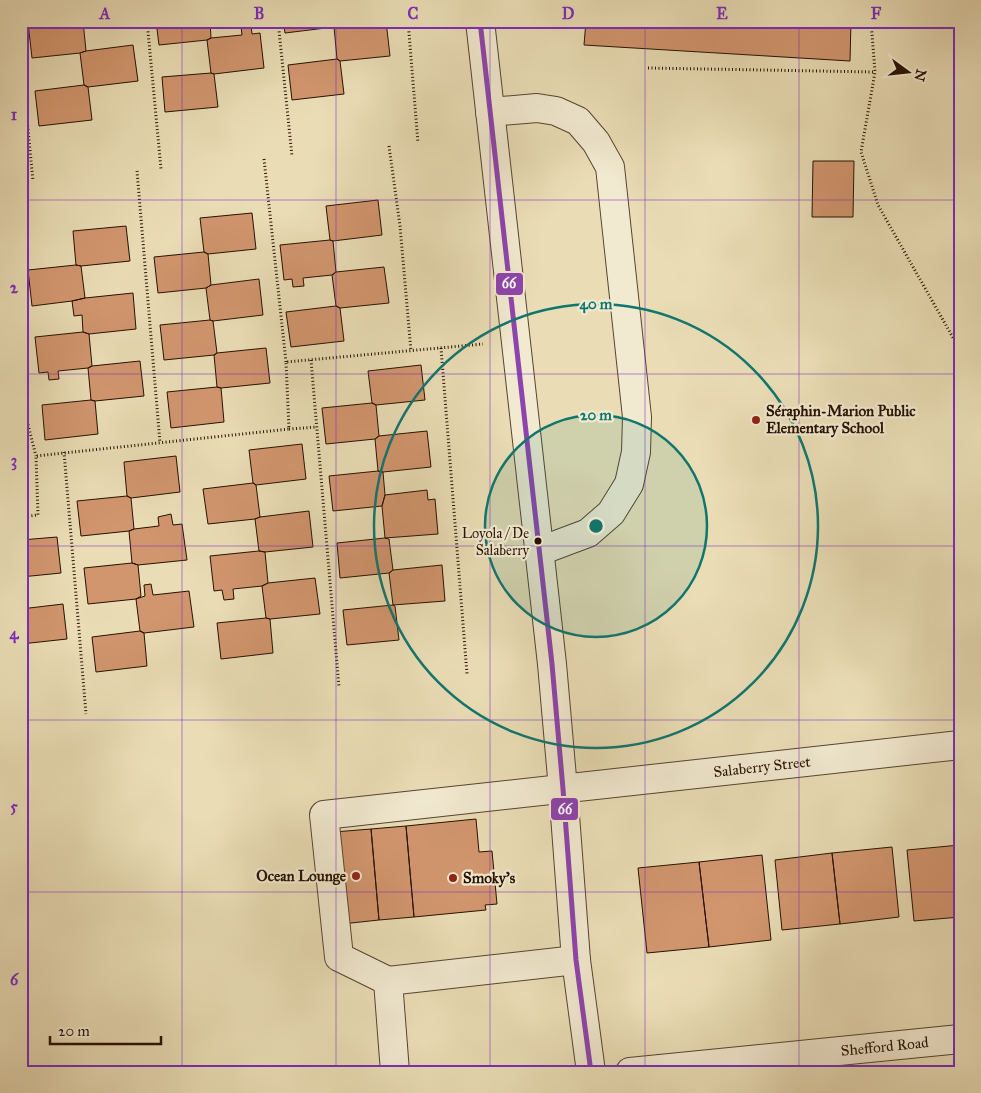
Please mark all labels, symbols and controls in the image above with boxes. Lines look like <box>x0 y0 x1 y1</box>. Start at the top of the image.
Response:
text: A <box>99 4 111 23</box>
text: B <box>254 4 264 23</box>
text: C <box>408 4 419 23</box>
text: D <box>562 4 575 23</box>
text: E <box>716 4 728 23</box>
text: F <box>871 4 882 23</box>
north arrow <box>884 48 934 98</box>
text: N <box>910 67 930 83</box>
text: 1 <box>11 105 18 124</box>
line badge: 66 <box>495 272 524 296</box>
text: 66 <box>502 275 517 292</box>
text: 2 <box>10 278 19 297</box>
text: 40 m <box>580 295 613 314</box>
place label: Séraphin-Marion Public Elementary School <box>766 402 916 438</box>
text: 20 m <box>580 406 612 424</box>
marker: Séraphin-Marion Public Elementary School <box>750 414 762 426</box>
text: 3 <box>11 451 17 471</box>
centre of rings <box>587 517 605 535</box>
place label: Loyola / De Salaberry <box>462 525 529 559</box>
marker: Loyola / De Salaberry <box>533 536 543 546</box>
text: 4 <box>10 624 20 644</box>
street label: Salaberry Street <box>712 752 812 781</box>
text: 5 <box>10 797 18 816</box>
line badge: 66 <box>550 797 579 821</box>
text: 66 <box>558 801 573 818</box>
place label: Ocean Lounge <box>256 867 347 886</box>
place label: Smoky's <box>463 869 516 888</box>
marker: Ocean Lounge <box>350 870 362 882</box>
marker: Smoky's <box>447 872 459 884</box>
text: 6 <box>10 970 19 989</box>
scale bar <box>50 1013 161 1045</box>
text: 20 m <box>58 1022 90 1040</box>
street label: Shefford Road <box>840 1033 930 1060</box>

